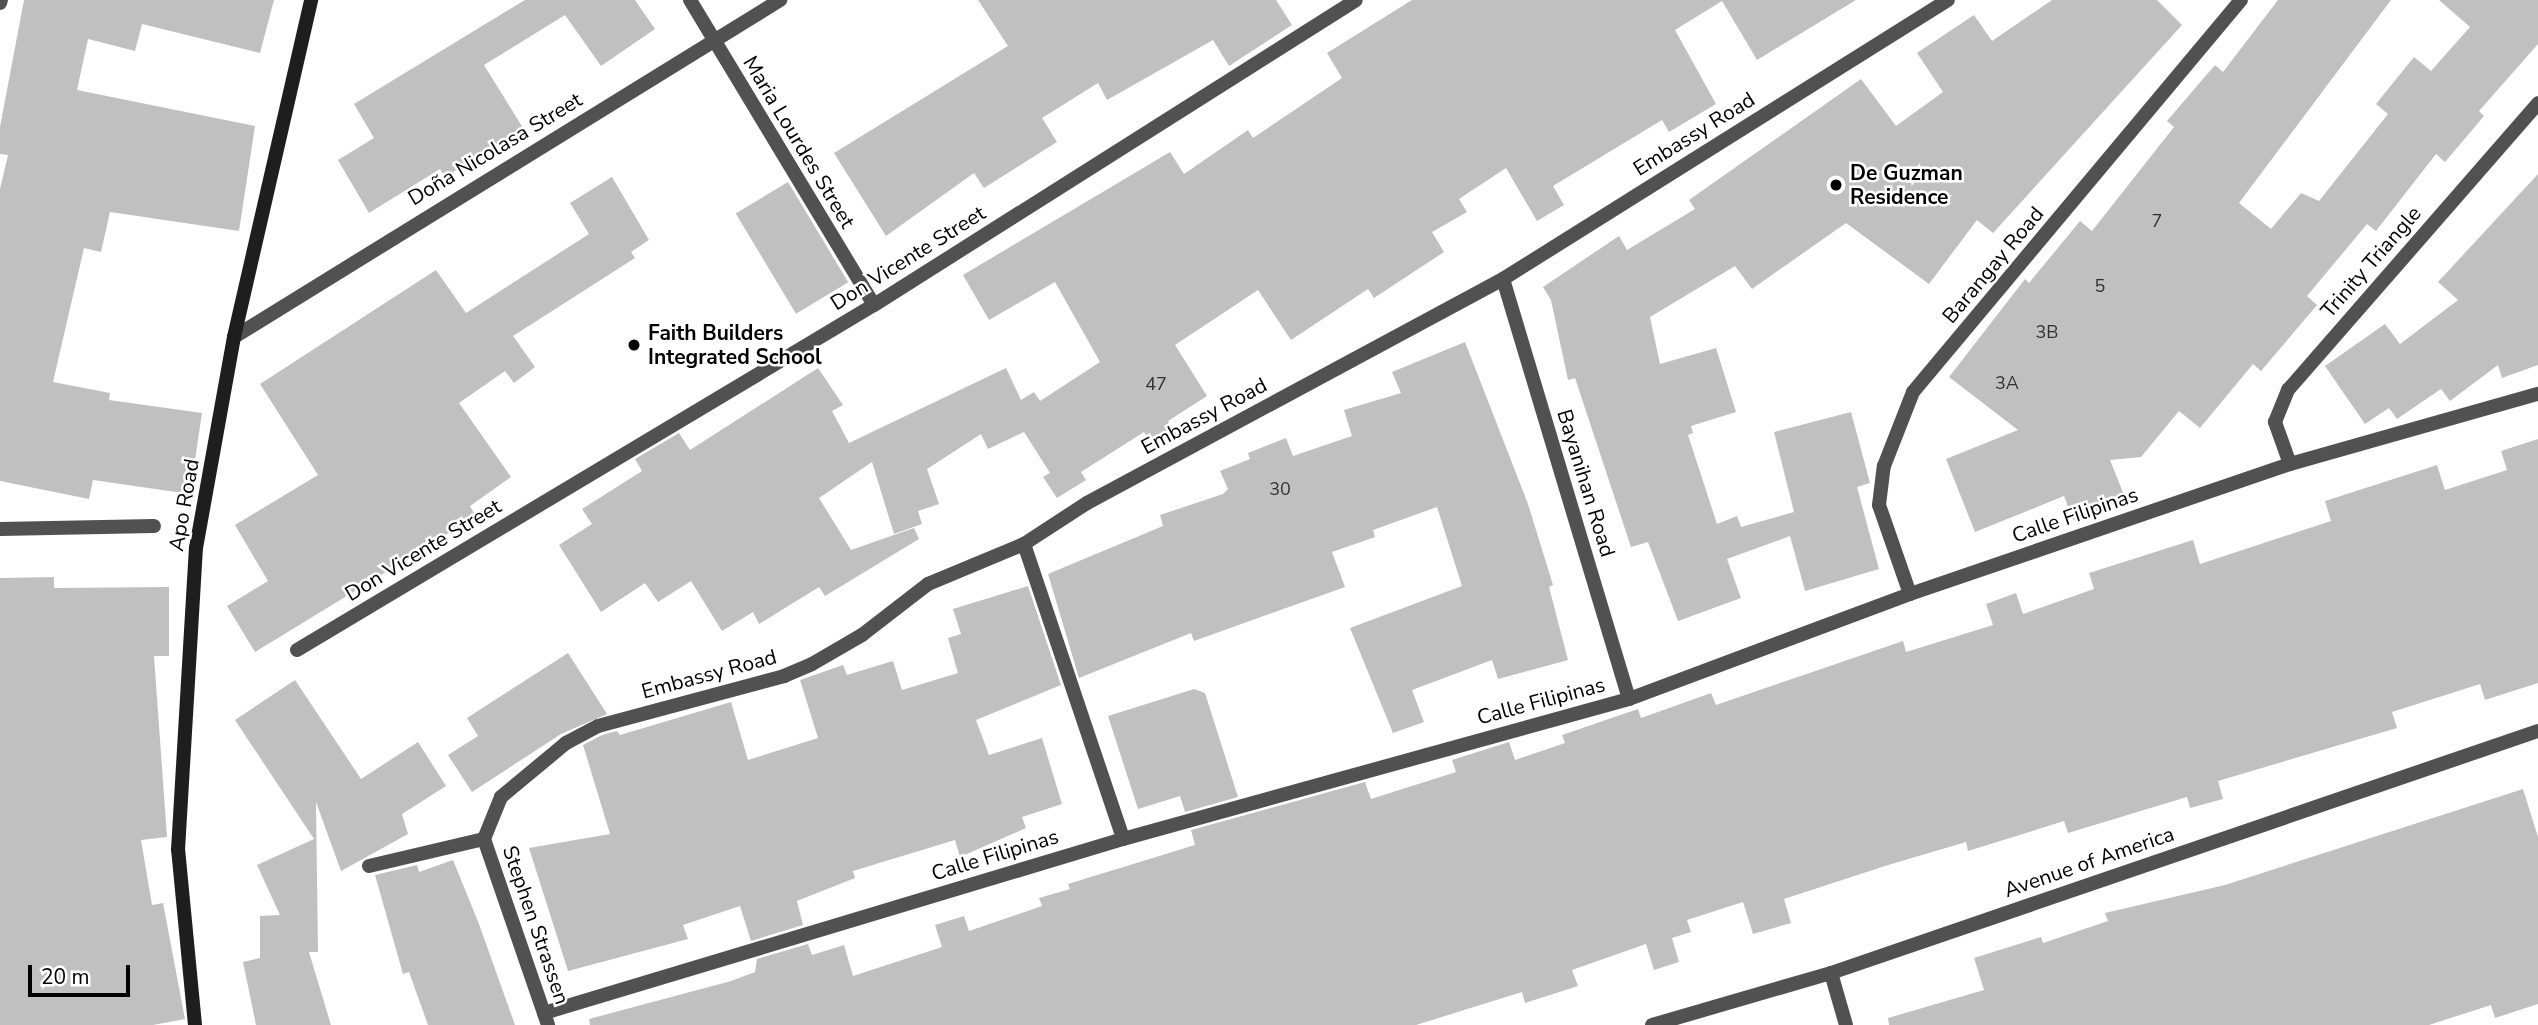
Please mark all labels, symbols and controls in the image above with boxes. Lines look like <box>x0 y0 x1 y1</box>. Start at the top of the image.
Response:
street label: Maria Lourdes Street <box>738 51 860 233</box>
street label: Doña Nicolasa Street <box>403 87 587 211</box>
street label: Embassy Road <box>1629 87 1759 181</box>
place label: De Guzman Residence <box>1850 160 1963 210</box>
marker: De Guzman Residence <box>1828 177 1844 193</box>
street label: Don Vicente Street <box>826 200 990 316</box>
street label: Trinity Triangle <box>2316 201 2426 323</box>
street label: Barangay Road <box>1937 202 2049 328</box>
house number: 7 <box>2152 210 2162 232</box>
house number: 5 <box>2095 275 2105 297</box>
place label: Faith Builders Integrated School <box>648 320 822 370</box>
house number: 3B <box>2036 321 2058 343</box>
marker: Faith Builders Integrated School <box>626 337 642 353</box>
street label: Embassy Road <box>1137 372 1271 460</box>
house number: 3A <box>1995 372 2019 394</box>
house number: 47 <box>1145 373 1167 395</box>
street label: Bayanihan Road <box>1552 406 1620 560</box>
street label: Apo Road <box>163 457 205 553</box>
house number: 30 <box>1269 478 1291 500</box>
street label: Calle Filipinas <box>2009 482 2141 548</box>
street label: Don Vicente Street <box>340 493 506 607</box>
street label: Embassy Road <box>639 644 779 704</box>
street label: Calle Filipinas <box>1474 672 1608 730</box>
street label: Avenue of America <box>2001 821 2177 903</box>
street label: Calle Filipinas <box>928 824 1062 886</box>
street label: Stephen Strassen <box>497 842 575 1008</box>
scale bar <box>32 951 133 995</box>
text: 20 m <box>41 963 90 991</box>

